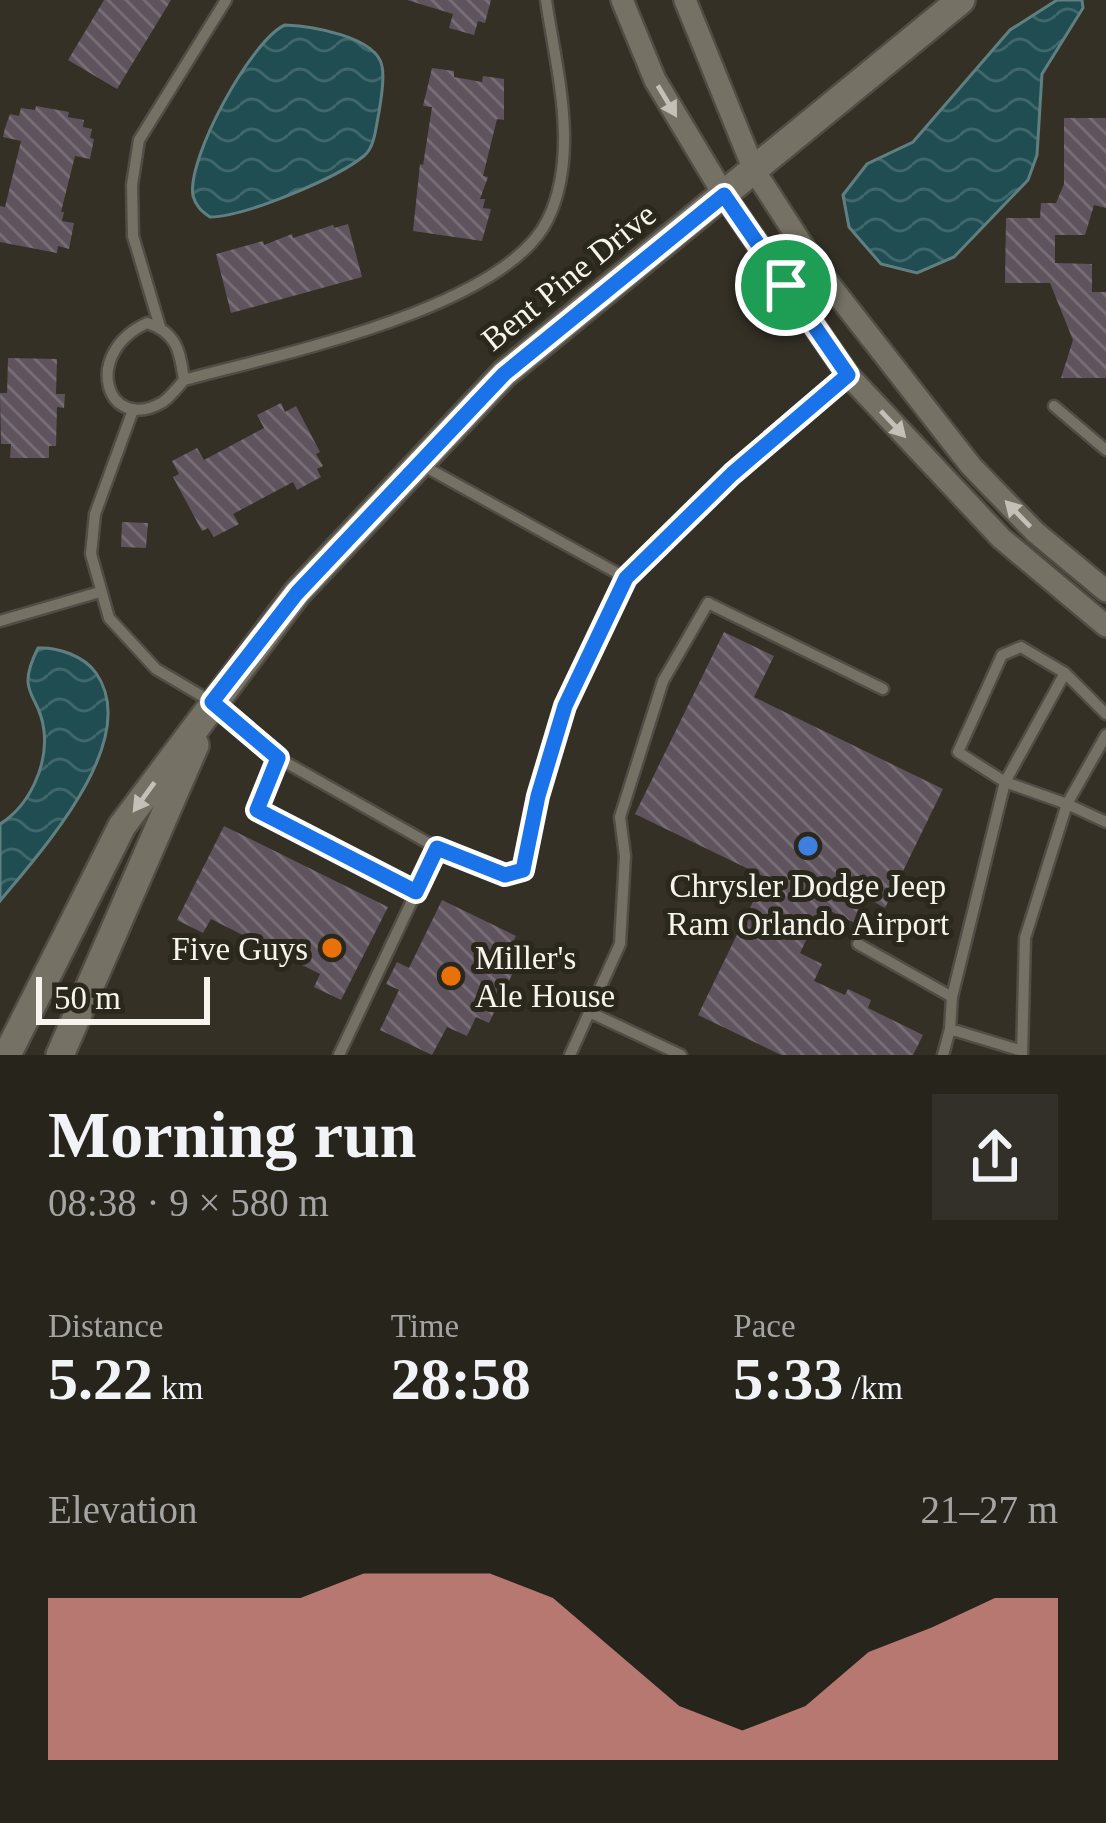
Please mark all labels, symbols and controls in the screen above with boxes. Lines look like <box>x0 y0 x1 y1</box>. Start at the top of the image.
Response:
one-way arrow <box>656 84 677 118</box>
street label: Bent Pine Drive <box>475 196 663 358</box>
pin <box>735 234 837 336</box>
icon: arrive <box>753 252 819 318</box>
one-way arrow <box>879 409 907 438</box>
one-way arrow <box>1004 500 1032 528</box>
one-way arrow <box>132 781 156 813</box>
marker: Chrysler Dodge Jeep Ram Orlando Airport <box>795 833 821 859</box>
place label: Chrysler Dodge Jeep Ram Orlando Airport <box>667 868 949 942</box>
place label: Five Guys <box>171 931 308 967</box>
marker: Five Guys <box>319 935 345 961</box>
place label: Miller's Ale House <box>475 940 615 1014</box>
marker: Miller's Ale House <box>438 963 464 989</box>
scale bar <box>36 971 210 1024</box>
text: 50 m <box>54 980 121 1016</box>
button: share <box>932 1094 1058 1220</box>
text: Morning run <box>48 1098 417 1171</box>
text: 08:38 · 9 × 580 m <box>48 1181 329 1224</box>
text: Distance <box>48 1308 163 1344</box>
text: Time <box>391 1308 459 1344</box>
text: Pace <box>733 1308 796 1344</box>
text: 5.22 <box>48 1346 153 1412</box>
text: 28:58 <box>391 1346 531 1412</box>
text: 5:33 <box>733 1346 843 1412</box>
text: km <box>153 1370 203 1406</box>
text: /km <box>843 1370 903 1406</box>
text: Elevation <box>48 1488 197 1531</box>
text: 21–27 m <box>920 1488 1058 1531</box>

